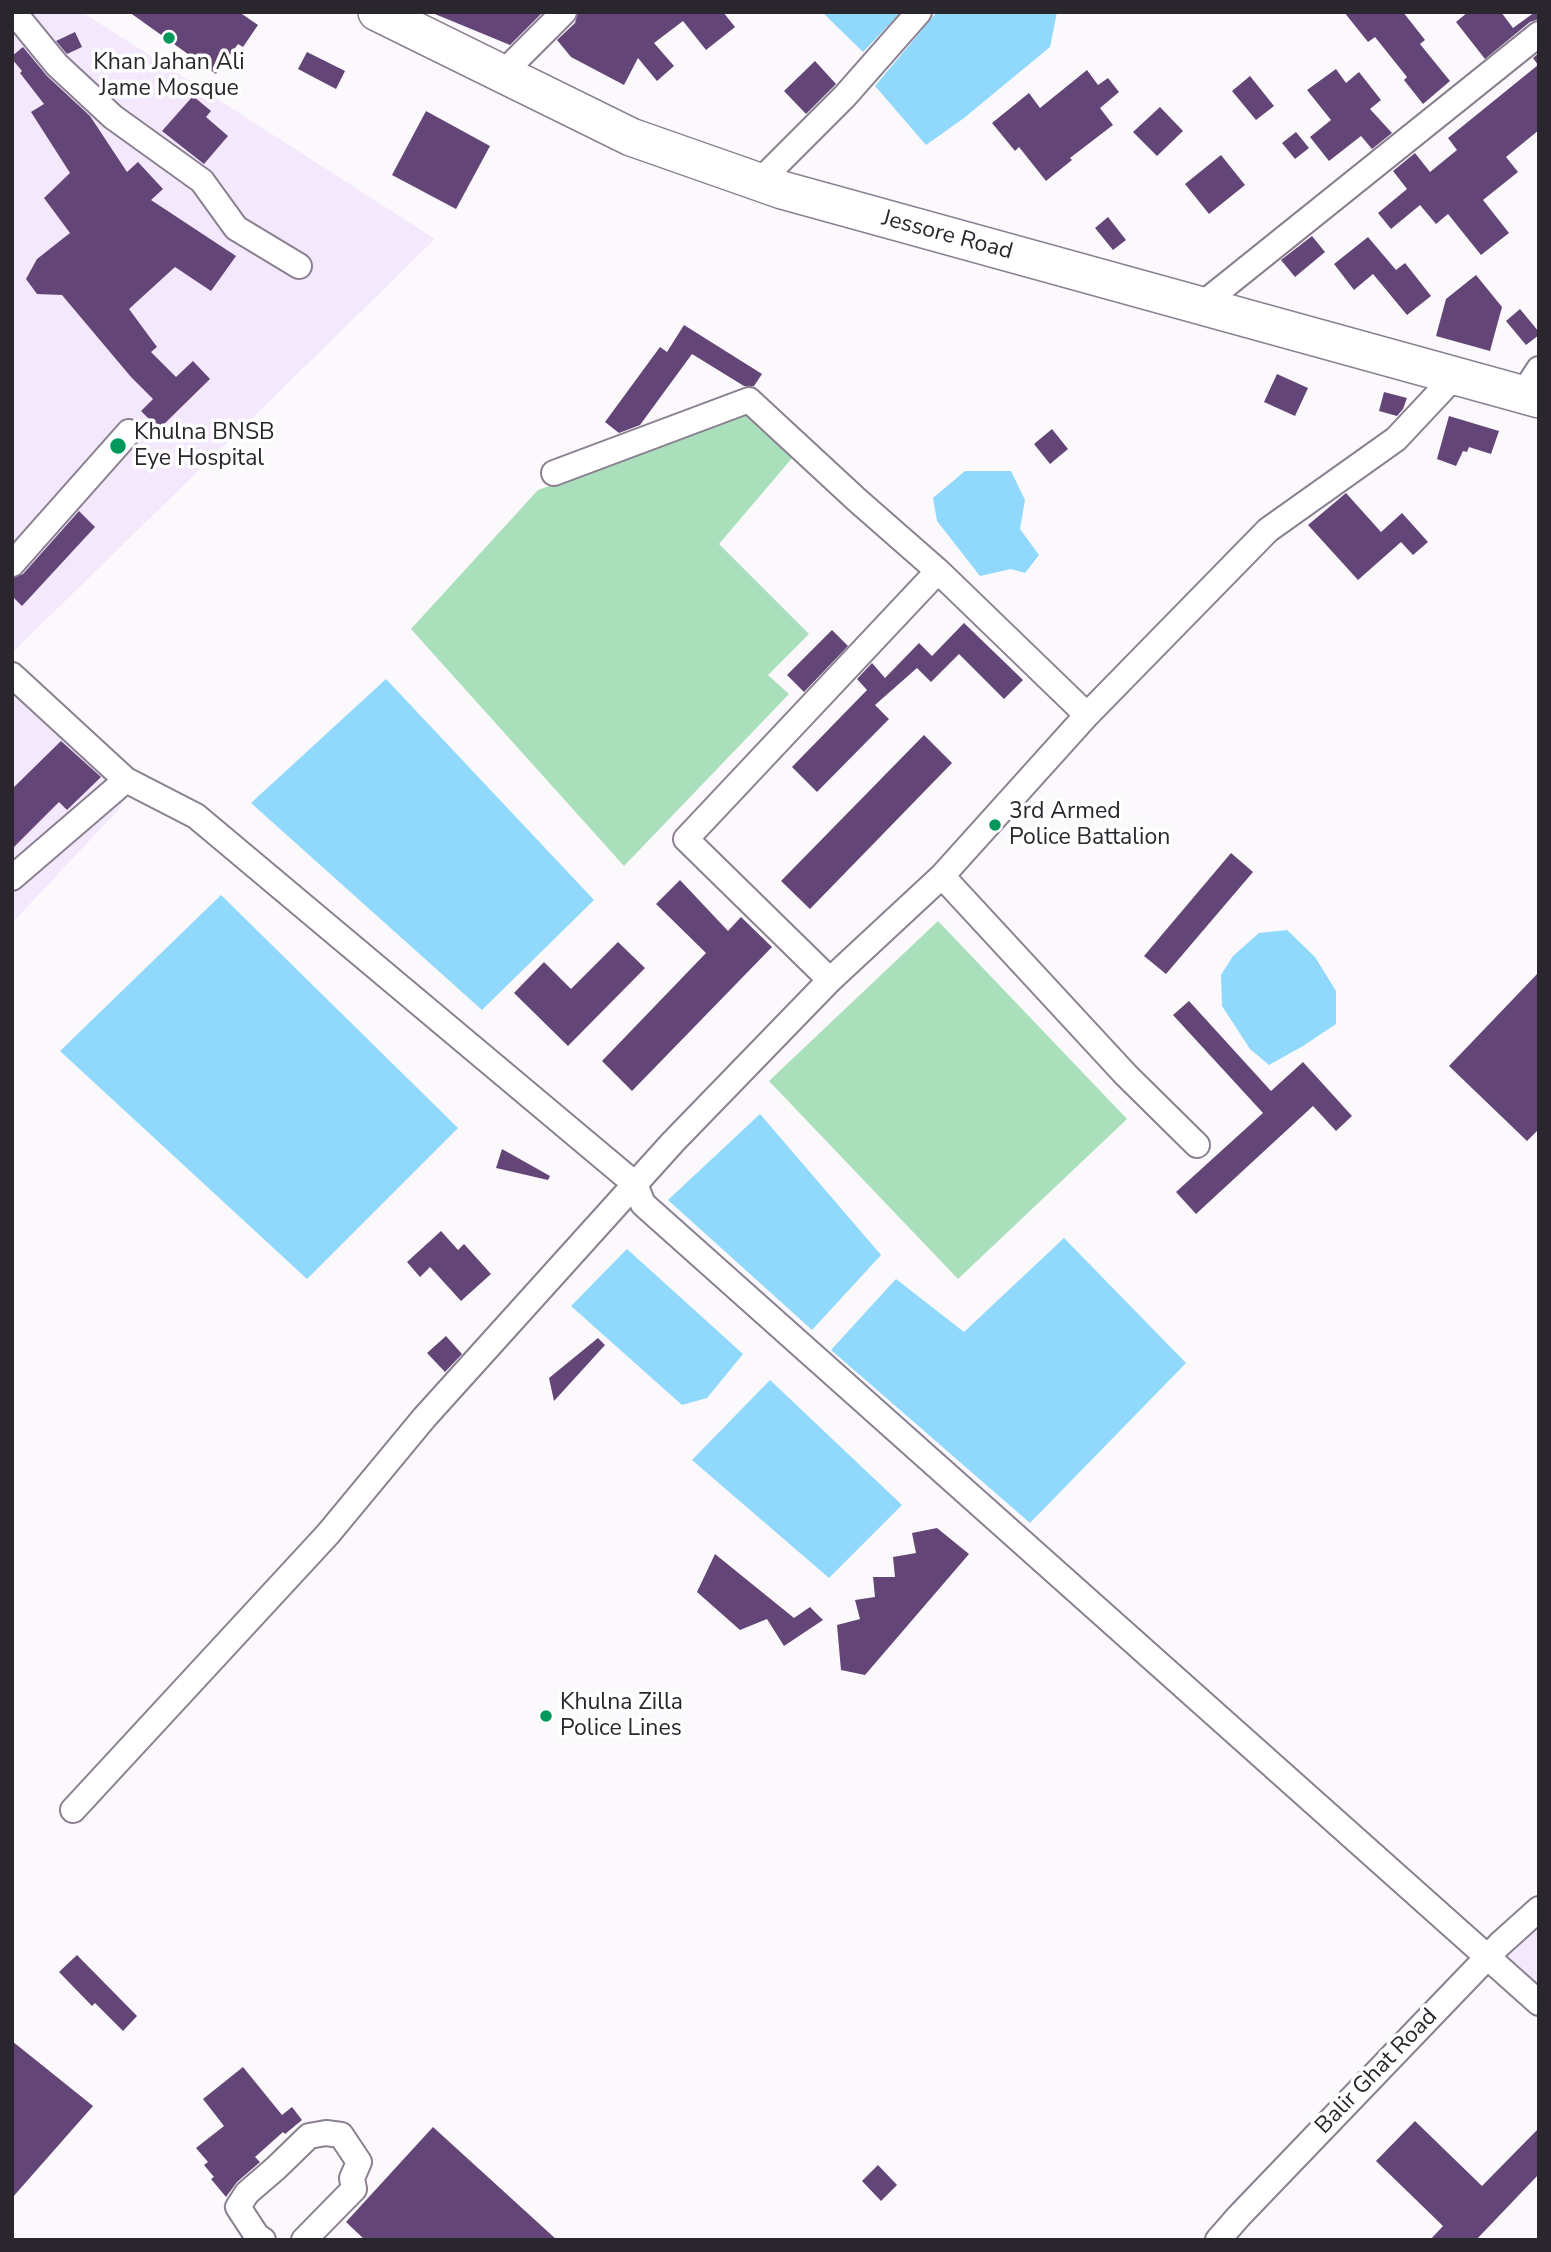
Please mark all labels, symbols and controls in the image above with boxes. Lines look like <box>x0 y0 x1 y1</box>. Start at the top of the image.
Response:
marker: Khan Jahan Ali Jame Mosque <box>161 30 177 46</box>
place label: Khan Jahan Ali Jame Mosque <box>93 49 245 103</box>
street label: Jessore Road <box>879 205 1015 267</box>
place label: Khulna BNSB Eye Hospital <box>134 419 275 473</box>
marker: Khulna BNSB Eye Hospital <box>108 436 128 456</box>
place label: 3rd Armed Police Battalion <box>1009 798 1170 852</box>
marker: 3rd Armed Police Battalion <box>987 817 1003 833</box>
place label: Khulna Zilla Police Lines <box>560 1689 683 1743</box>
marker: Khulna Zilla Police Lines <box>538 1708 554 1724</box>
street label: Balir Ghat Road <box>1310 2004 1444 2140</box>

